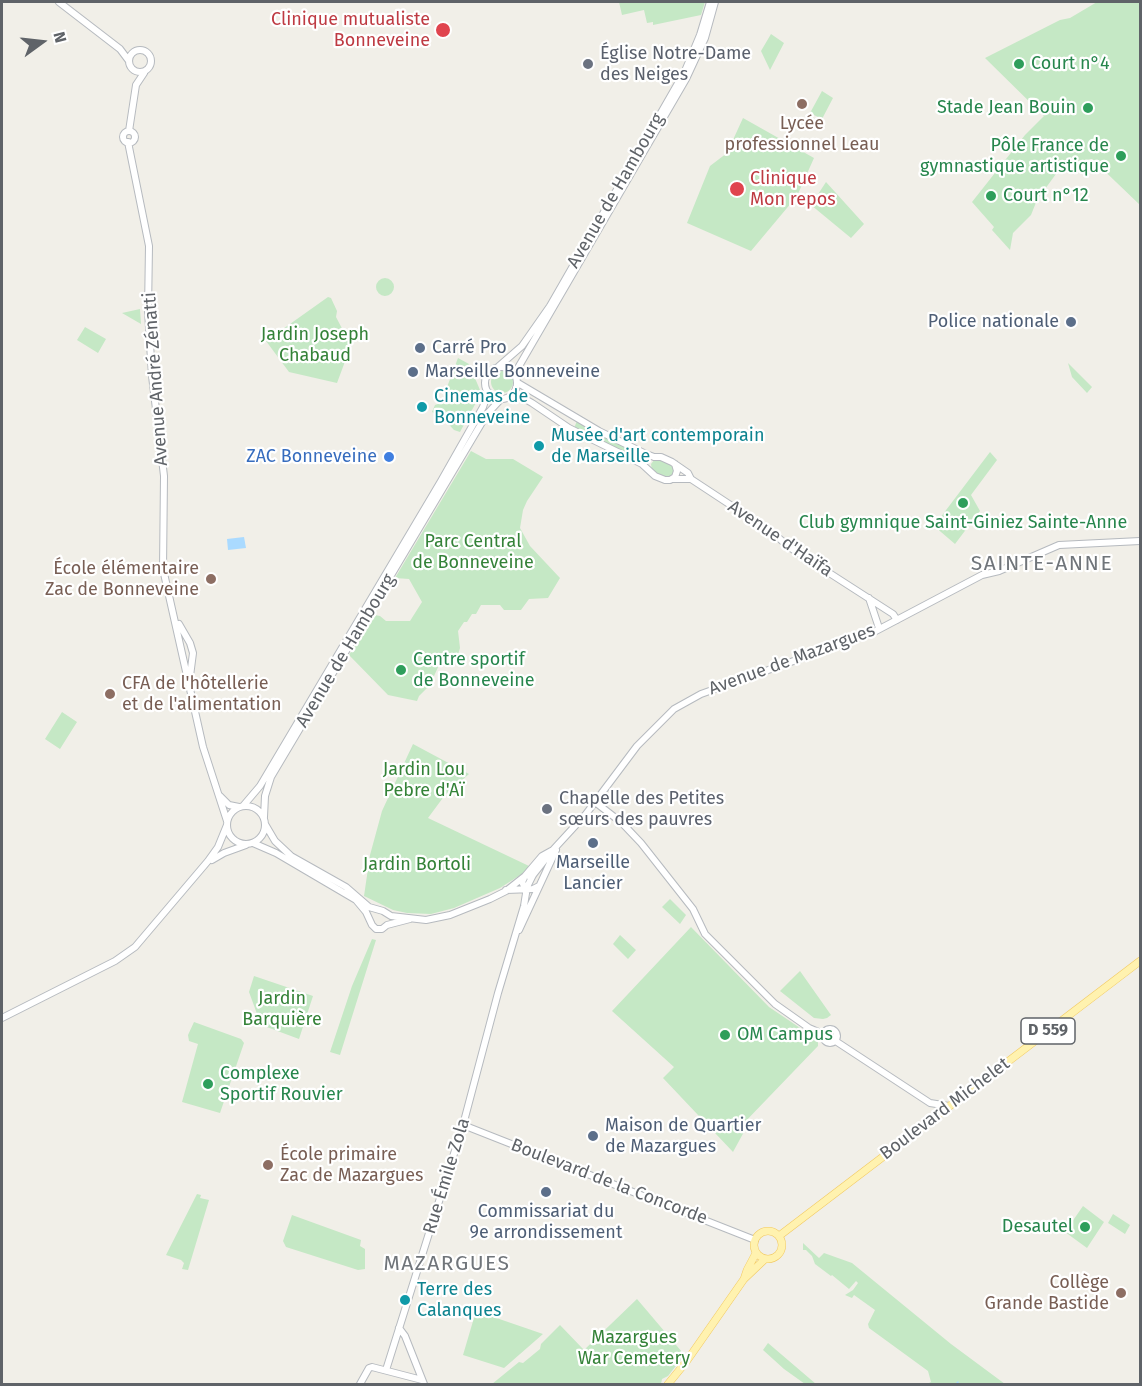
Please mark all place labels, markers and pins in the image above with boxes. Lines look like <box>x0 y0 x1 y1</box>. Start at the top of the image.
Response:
place label: Clinique mutualiste Bonneveine <box>271 9 430 52</box>
marker: Clinique mutualiste Bonneveine <box>434 21 452 39</box>
place label: Église Notre-Dame des Neiges <box>600 43 751 86</box>
place label: Court n°4 <box>1031 53 1109 75</box>
marker: Église Notre-Dame des Neiges <box>581 57 595 71</box>
marker: Court n°4 <box>1012 57 1026 71</box>
marker: Lycée professionnel Leau <box>795 97 809 111</box>
place label: Stade Jean Bouin <box>937 97 1076 119</box>
marker: Stade Jean Bouin <box>1081 101 1095 115</box>
place label: Lycée professionnel Leau <box>725 113 879 156</box>
place label: Pôle France de gymnastique artistique <box>920 135 1109 178</box>
marker: Pôle France de gymnastique artistique <box>1114 149 1128 163</box>
place label: Clinique Mon repos <box>750 168 836 210</box>
marker: Clinique Mon repos <box>728 180 746 198</box>
place label: Court n°12 <box>1003 185 1089 207</box>
marker: Court n°12 <box>984 189 998 203</box>
place label: Police nationale <box>928 311 1059 333</box>
marker: Police nationale <box>1064 315 1078 329</box>
place label: Carré Pro <box>432 337 507 359</box>
marker: Carré Pro <box>413 341 427 355</box>
place label: Marseille Bonneveine <box>425 361 600 383</box>
marker: Marseille Bonneveine <box>406 365 420 379</box>
place label: Cinemas de Bonneveine <box>434 386 530 428</box>
marker: Cinemas de Bonneveine <box>415 400 429 414</box>
place label: Musée d'art contemporain de Marseille <box>551 425 764 468</box>
marker: Musée d'art contemporain de Marseille <box>532 439 546 453</box>
place label: ZAC Bonneveine <box>246 446 377 468</box>
marker: ZAC Bonneveine <box>382 450 396 464</box>
marker: Club gymnique Saint-Giniez Sainte-Anne <box>956 496 970 510</box>
place label: Club gymnique Saint-Giniez Sainte-Anne <box>799 512 1127 534</box>
place label: École élémentaire Zac de Bonneveine <box>45 558 199 600</box>
marker: École élémentaire Zac de Bonneveine <box>204 572 218 586</box>
place label: Centre sportif de Bonneveine <box>413 649 535 692</box>
marker: Centre sportif de Bonneveine <box>394 663 408 677</box>
place label: CFA de l'hôtellerie et de l'alimentation <box>122 673 282 716</box>
marker: CFA de l'hôtellerie et de l'alimentation <box>103 687 117 701</box>
place label: Chapelle des Petites sœurs des pauvres <box>559 788 724 830</box>
marker: Chapelle des Petites sœurs des pauvres <box>540 802 554 816</box>
marker: Marseille Lancier <box>586 836 600 850</box>
place label: Marseille Lancier <box>556 852 630 894</box>
place label: OM Campus <box>737 1024 833 1046</box>
marker: OM Campus <box>718 1028 732 1042</box>
place label: Complexe Sportif Rouvier <box>220 1063 343 1106</box>
marker: Complexe Sportif Rouvier <box>201 1077 215 1091</box>
place label: Maison de Quartier de Mazargues <box>605 1115 761 1158</box>
marker: Maison de Quartier de Mazargues <box>586 1129 600 1143</box>
place label: École primaire Zac de Mazargues <box>280 1144 423 1186</box>
marker: École primaire Zac de Mazargues <box>261 1158 275 1172</box>
marker: Commissariat du 9e arrondissement <box>539 1185 553 1199</box>
place label: Commissariat du 9e arrondissement <box>470 1201 622 1244</box>
place label: Desautel <box>1002 1216 1073 1238</box>
marker: Desautel <box>1078 1220 1092 1234</box>
place label: Collège Grande Bastide <box>985 1272 1109 1314</box>
place label: Terre des Calanques <box>417 1279 501 1322</box>
marker: Collège Grande Bastide <box>1114 1286 1128 1300</box>
marker: Terre des Calanques <box>398 1293 412 1307</box>

